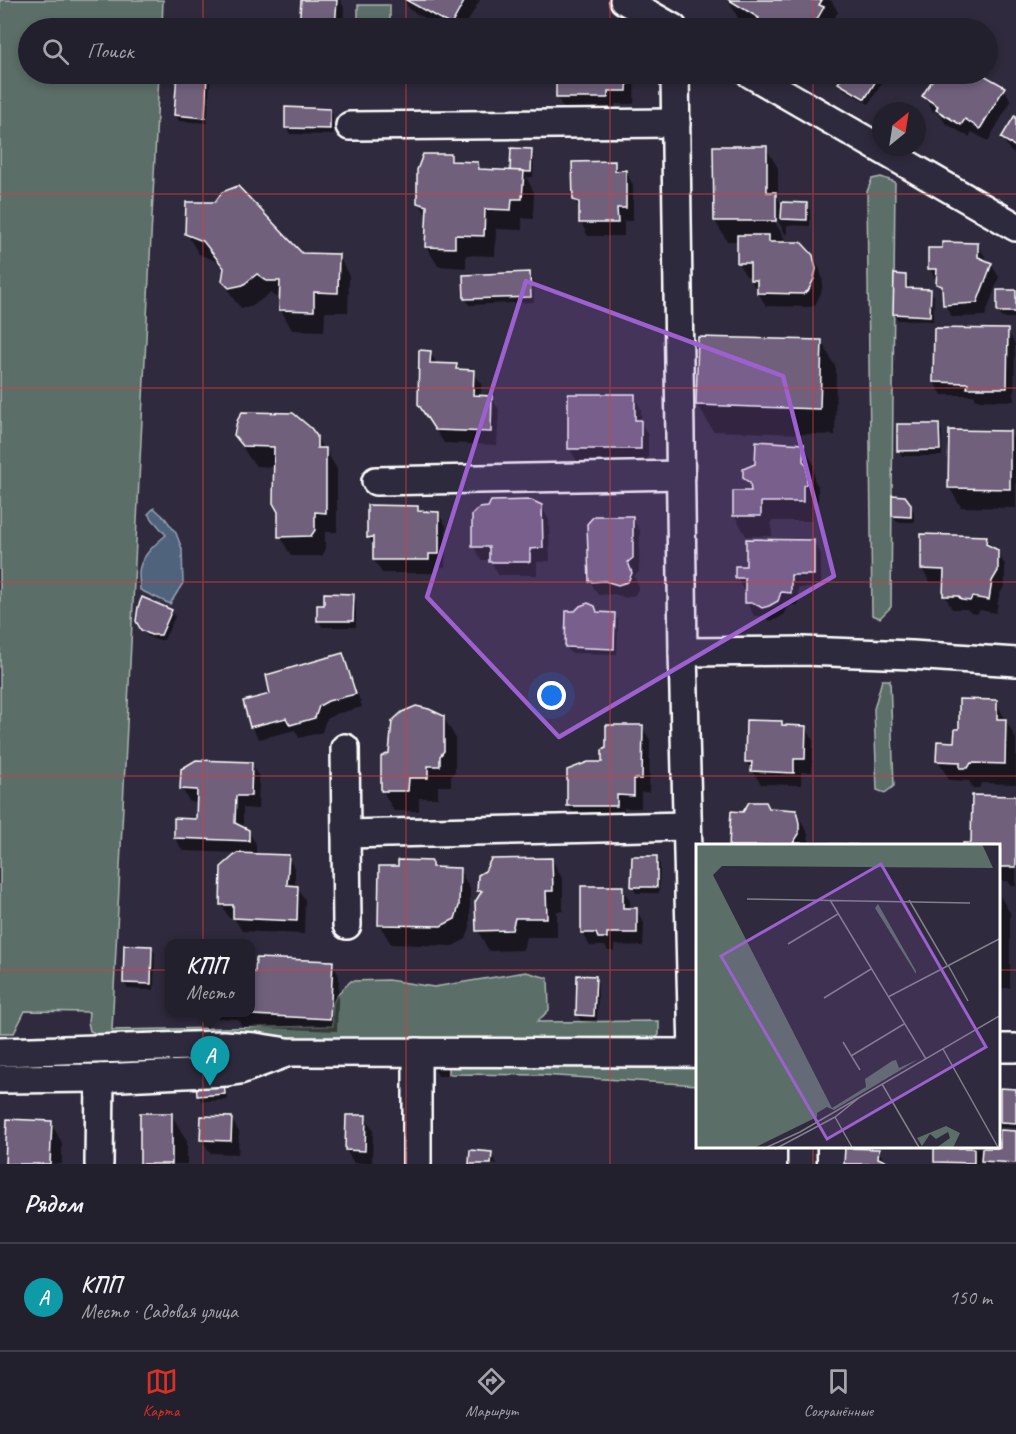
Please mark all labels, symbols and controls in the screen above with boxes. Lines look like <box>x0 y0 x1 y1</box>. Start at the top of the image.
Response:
search box <box>18 18 998 84</box>
icon: search <box>39 35 72 68</box>
text: Поиск <box>87 37 133 65</box>
north arrow <box>872 102 926 156</box>
your location <box>537 681 566 710</box>
inset map <box>696 844 1001 1149</box>
popup <box>165 939 255 1017</box>
text: КПП <box>186 952 227 980</box>
text: Место <box>186 980 234 1005</box>
pin: A <box>190 1036 230 1086</box>
text: Рядом <box>24 1187 82 1220</box>
text: КПП <box>81 1271 121 1299</box>
text: A <box>38 1285 49 1310</box>
text: 150 m <box>949 1285 992 1310</box>
text: Место · Садовая улица <box>81 1299 238 1324</box>
tab: Карта <box>143 1365 179 1421</box>
tab: Маршрут <box>465 1365 518 1421</box>
tab: Сохранённые <box>804 1365 873 1421</box>

